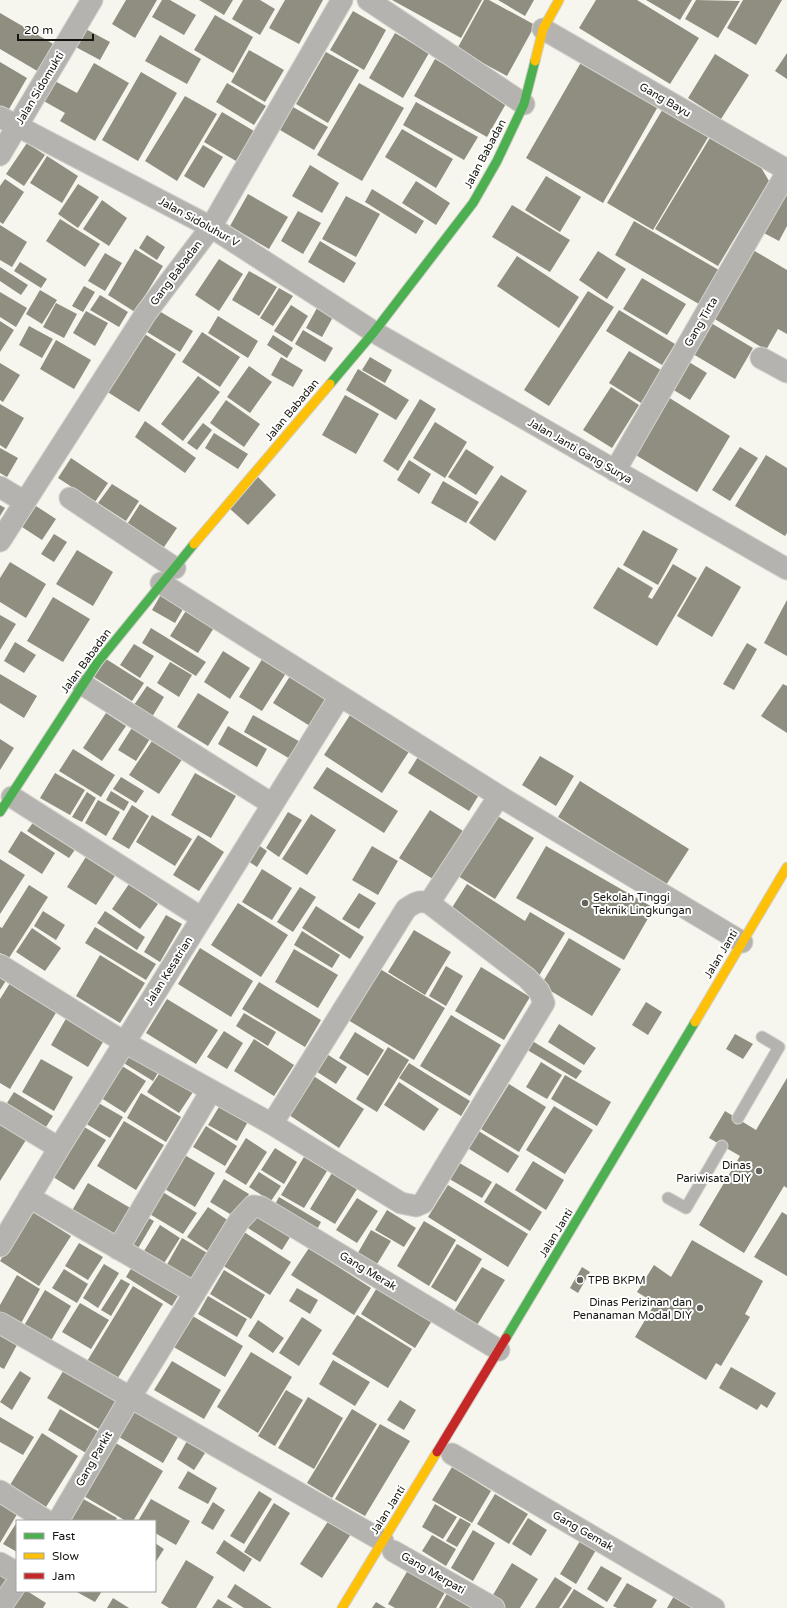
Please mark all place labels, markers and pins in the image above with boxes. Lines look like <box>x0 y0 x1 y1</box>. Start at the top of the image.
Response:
place label: Sekolah Tinggi Teknik Lingkungan <box>593 891 691 917</box>
marker: Sekolah Tinggi Teknik Lingkungan <box>580 898 590 908</box>
place label: Dinas Pariwisata DIY <box>676 1159 751 1185</box>
marker: Dinas Pariwisata DIY <box>754 1166 764 1176</box>
place label: TPB BKPM <box>588 1274 646 1287</box>
marker: TPB BKPM <box>575 1275 585 1285</box>
place label: Dinas Perizinan dan Penanaman Modal DIY <box>573 1296 692 1322</box>
marker: Dinas Perizinan dan Penanaman Modal DIY <box>695 1303 705 1313</box>

